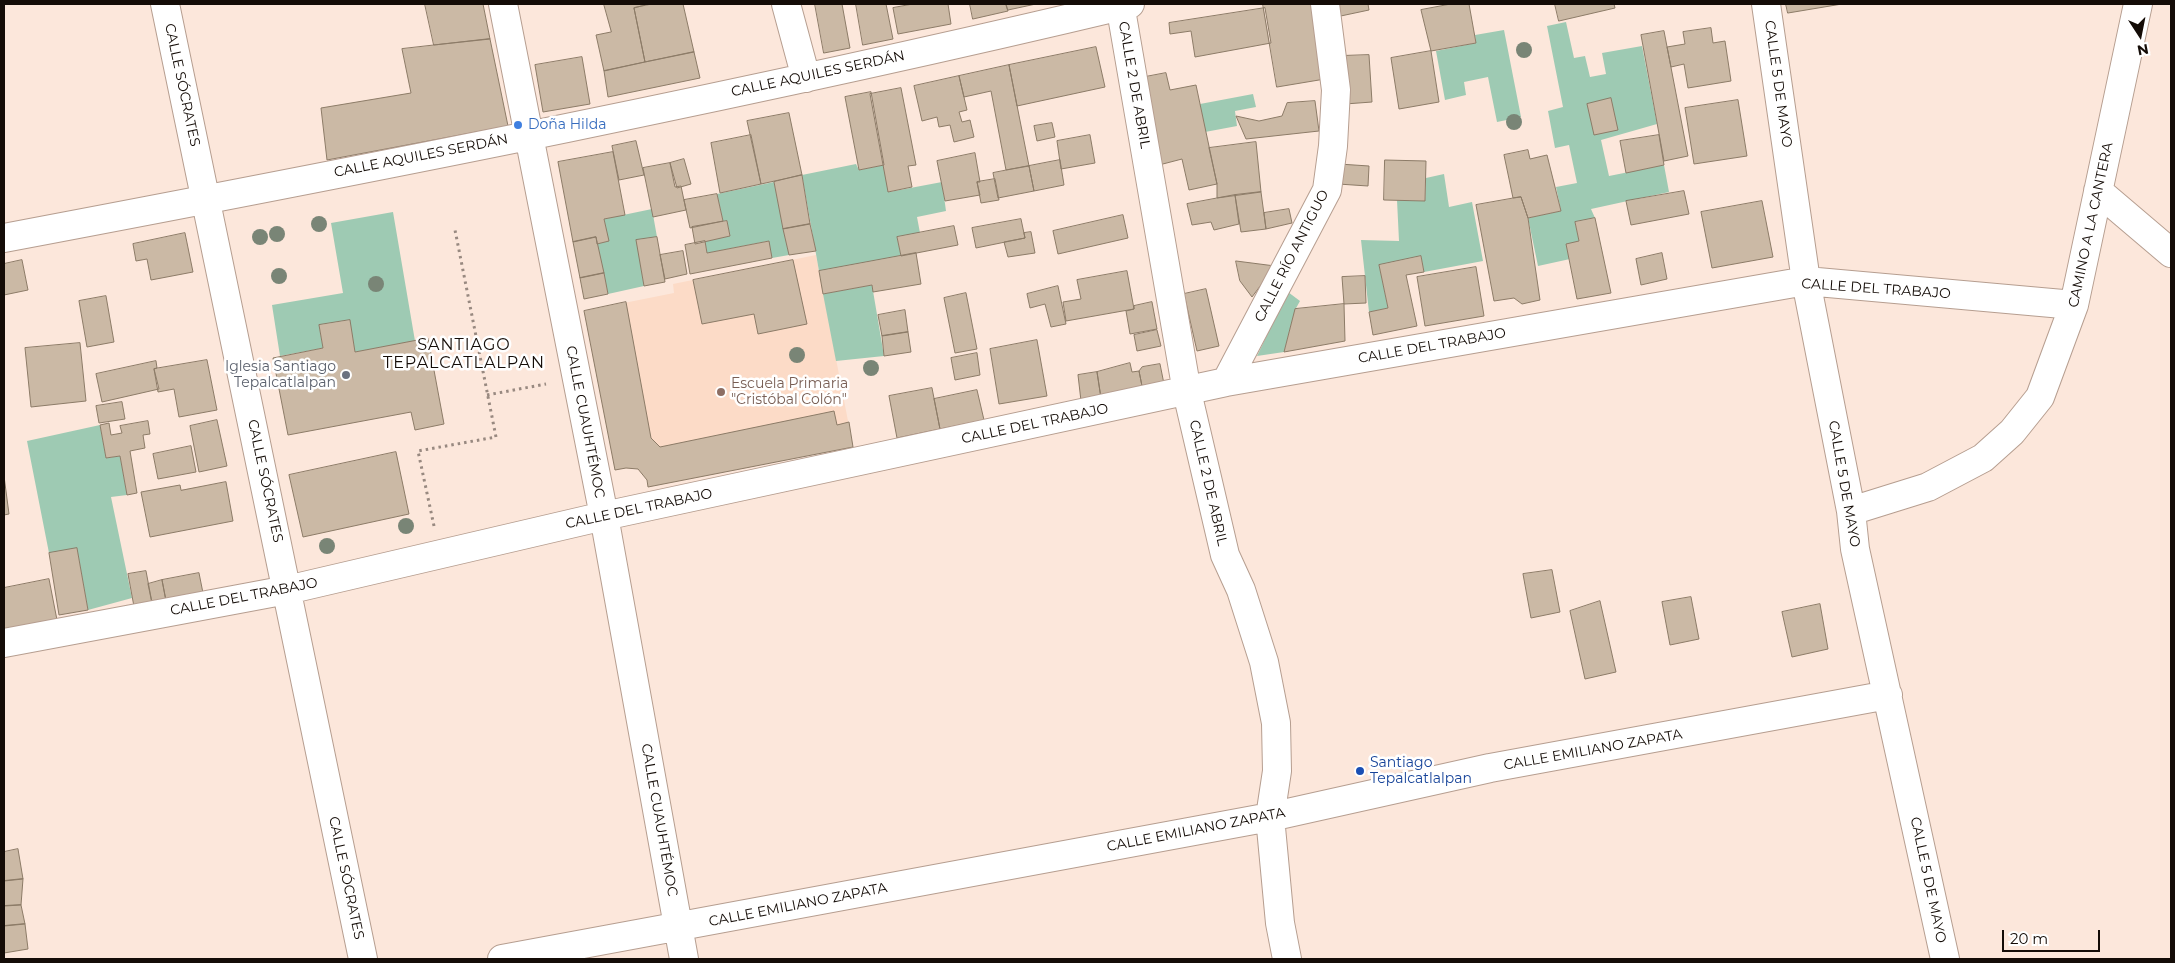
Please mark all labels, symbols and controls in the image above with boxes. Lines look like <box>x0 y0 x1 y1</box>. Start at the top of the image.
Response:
north arrow <box>2115 10 2165 60</box>
street label: CALLE 5 DE MAYO <box>1761 19 1795 149</box>
street label: CALLE 2 DE ABRIL <box>1115 20 1153 150</box>
street label: CALLE SÓCRATES <box>161 22 203 148</box>
text: N <box>2136 40 2150 60</box>
street label: CALLE AQUILES SERDÁN <box>730 47 906 101</box>
place label: Doña Hilda <box>528 117 606 133</box>
marker: Doña Hilda <box>512 119 524 131</box>
street label: CALLE AQUILES SERDÁN <box>333 131 509 181</box>
street label: CAMINO A LA CANTERA <box>2065 141 2117 309</box>
street label: CALLE RÍO ANTIGUO <box>1251 187 1333 325</box>
street label: CALLE DEL TRABAJO <box>1801 275 1951 303</box>
street label: CALLE DEL TRABAJO <box>1357 325 1507 367</box>
district label: SANTIAGO TEPALCATLALPAN <box>381 335 547 373</box>
street label: CALLE CUAUHTÉMOC <box>562 344 608 500</box>
place label: Iglesia Santiago Tepalcatlalpan <box>225 359 336 392</box>
marker: Iglesia Santiago Tepalcatlalpan <box>340 369 352 381</box>
place label: Escuela Primaria "Cristóbal Colón" <box>731 376 848 408</box>
marker: Escuela Primaria "Cristóbal Colón" <box>715 386 727 398</box>
street label: CALLE DEL TRABAJO <box>960 400 1110 448</box>
street label: CALLE SÓCRATES <box>244 418 286 544</box>
street label: CALLE 2 DE ABRIL <box>1185 418 1231 548</box>
street label: CALLE 5 DE MAYO <box>1825 419 1863 549</box>
street label: CALLE DEL TRABAJO <box>564 485 714 533</box>
street label: CALLE DEL TRABAJO <box>169 574 319 620</box>
street label: CALLE EMILIANO ZAPATA <box>1502 726 1684 774</box>
street label: CALLE CUAUHTÉMOC <box>637 742 681 898</box>
place label: Santiago Tepalcatlalpan <box>1370 755 1472 788</box>
marker: Santiago Tepalcatlalpan <box>1354 765 1366 777</box>
street label: CALLE EMILIANO ZAPATA <box>1105 804 1287 856</box>
street label: CALLE SÓCRATES <box>325 815 367 941</box>
street label: CALLE 5 DE MAYO <box>1906 815 1950 945</box>
street label: CALLE EMILIANO ZAPATA <box>707 879 889 931</box>
scale bar <box>2005 920 2102 952</box>
text: 20 m <box>2010 929 2048 948</box>

